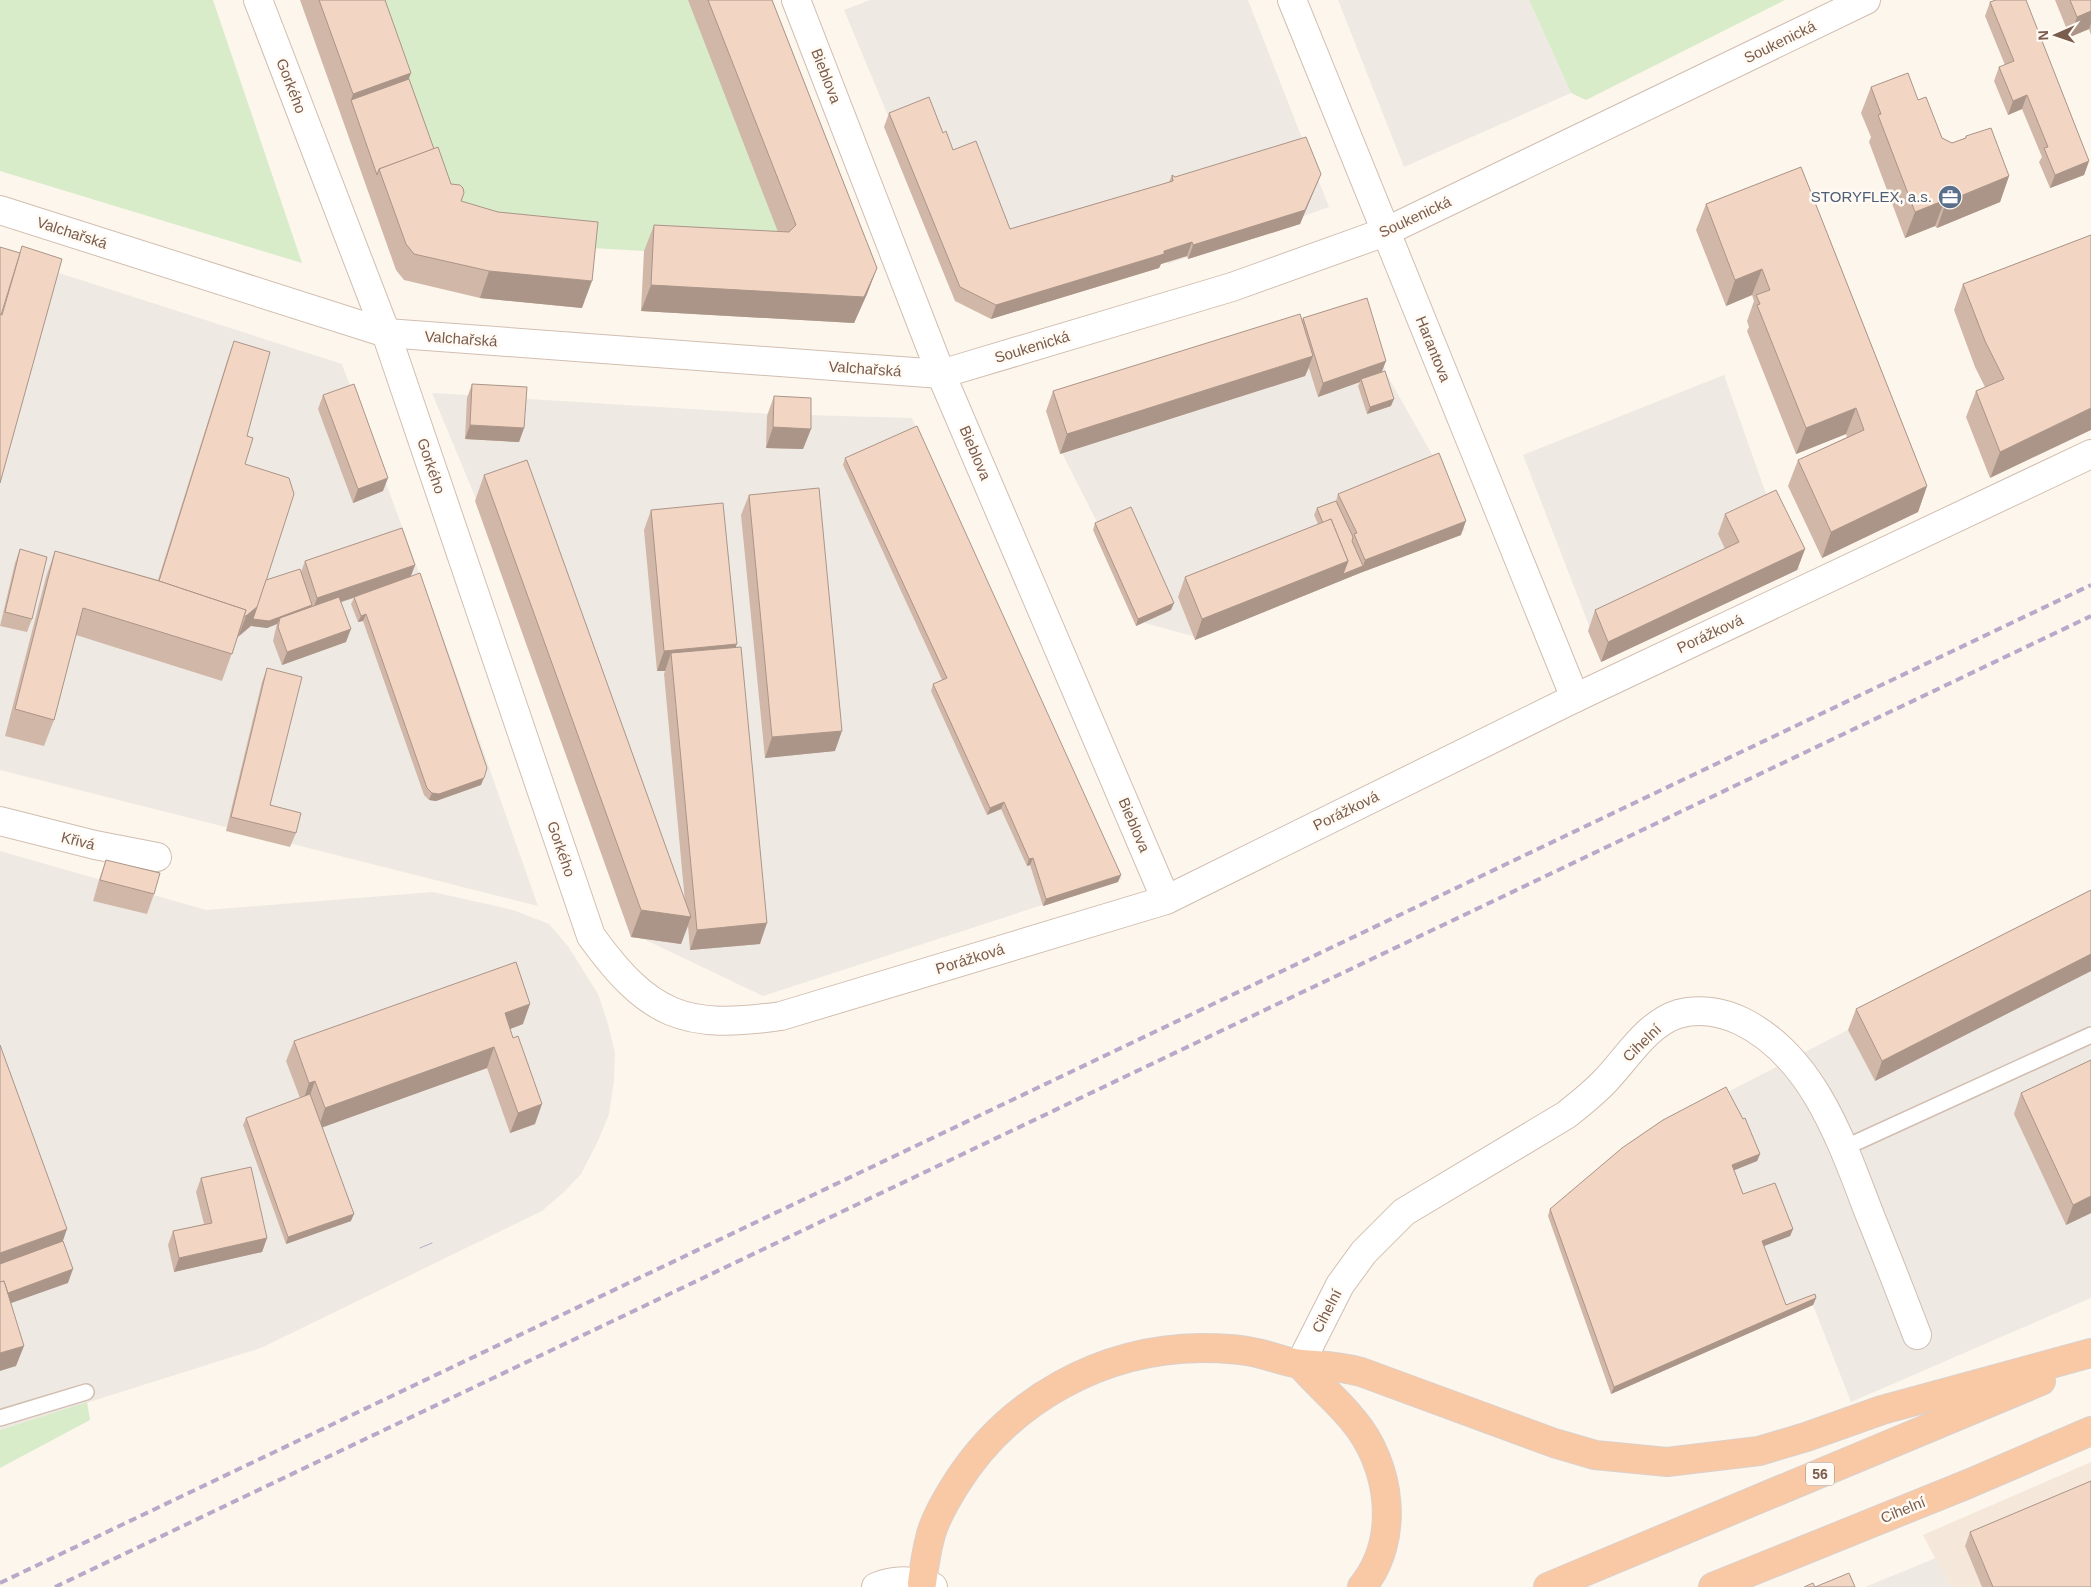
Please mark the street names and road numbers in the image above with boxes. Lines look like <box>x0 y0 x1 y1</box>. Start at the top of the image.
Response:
street label: Soukenická <box>1741 17 1819 66</box>
street label: Bieblova <box>808 46 845 106</box>
street label: Gorkého <box>273 56 310 116</box>
street label: Soukenická <box>1376 192 1454 241</box>
street label: Valchařská <box>35 213 110 252</box>
street label: Harantova <box>1413 314 1455 385</box>
street label: Valchařská <box>424 327 499 350</box>
street label: Soukenická <box>992 327 1072 366</box>
street label: Valchařská <box>828 357 903 380</box>
street label: Bieblova <box>956 423 995 483</box>
street label: Gorkého <box>414 436 449 496</box>
street label: Porážková <box>1674 611 1746 656</box>
street label: Porážková <box>1310 787 1382 834</box>
street label: Bieblova <box>1115 795 1154 855</box>
street label: Gorkého <box>544 819 579 879</box>
street label: Křivá <box>59 828 97 853</box>
street label: Porážková <box>933 940 1007 977</box>
street label: Cihelní <box>1619 1020 1665 1065</box>
street label: Cihelní <box>1308 1285 1345 1335</box>
road number: 56 <box>1806 1462 1834 1486</box>
street label: Cihelní <box>1878 1493 1928 1526</box>

